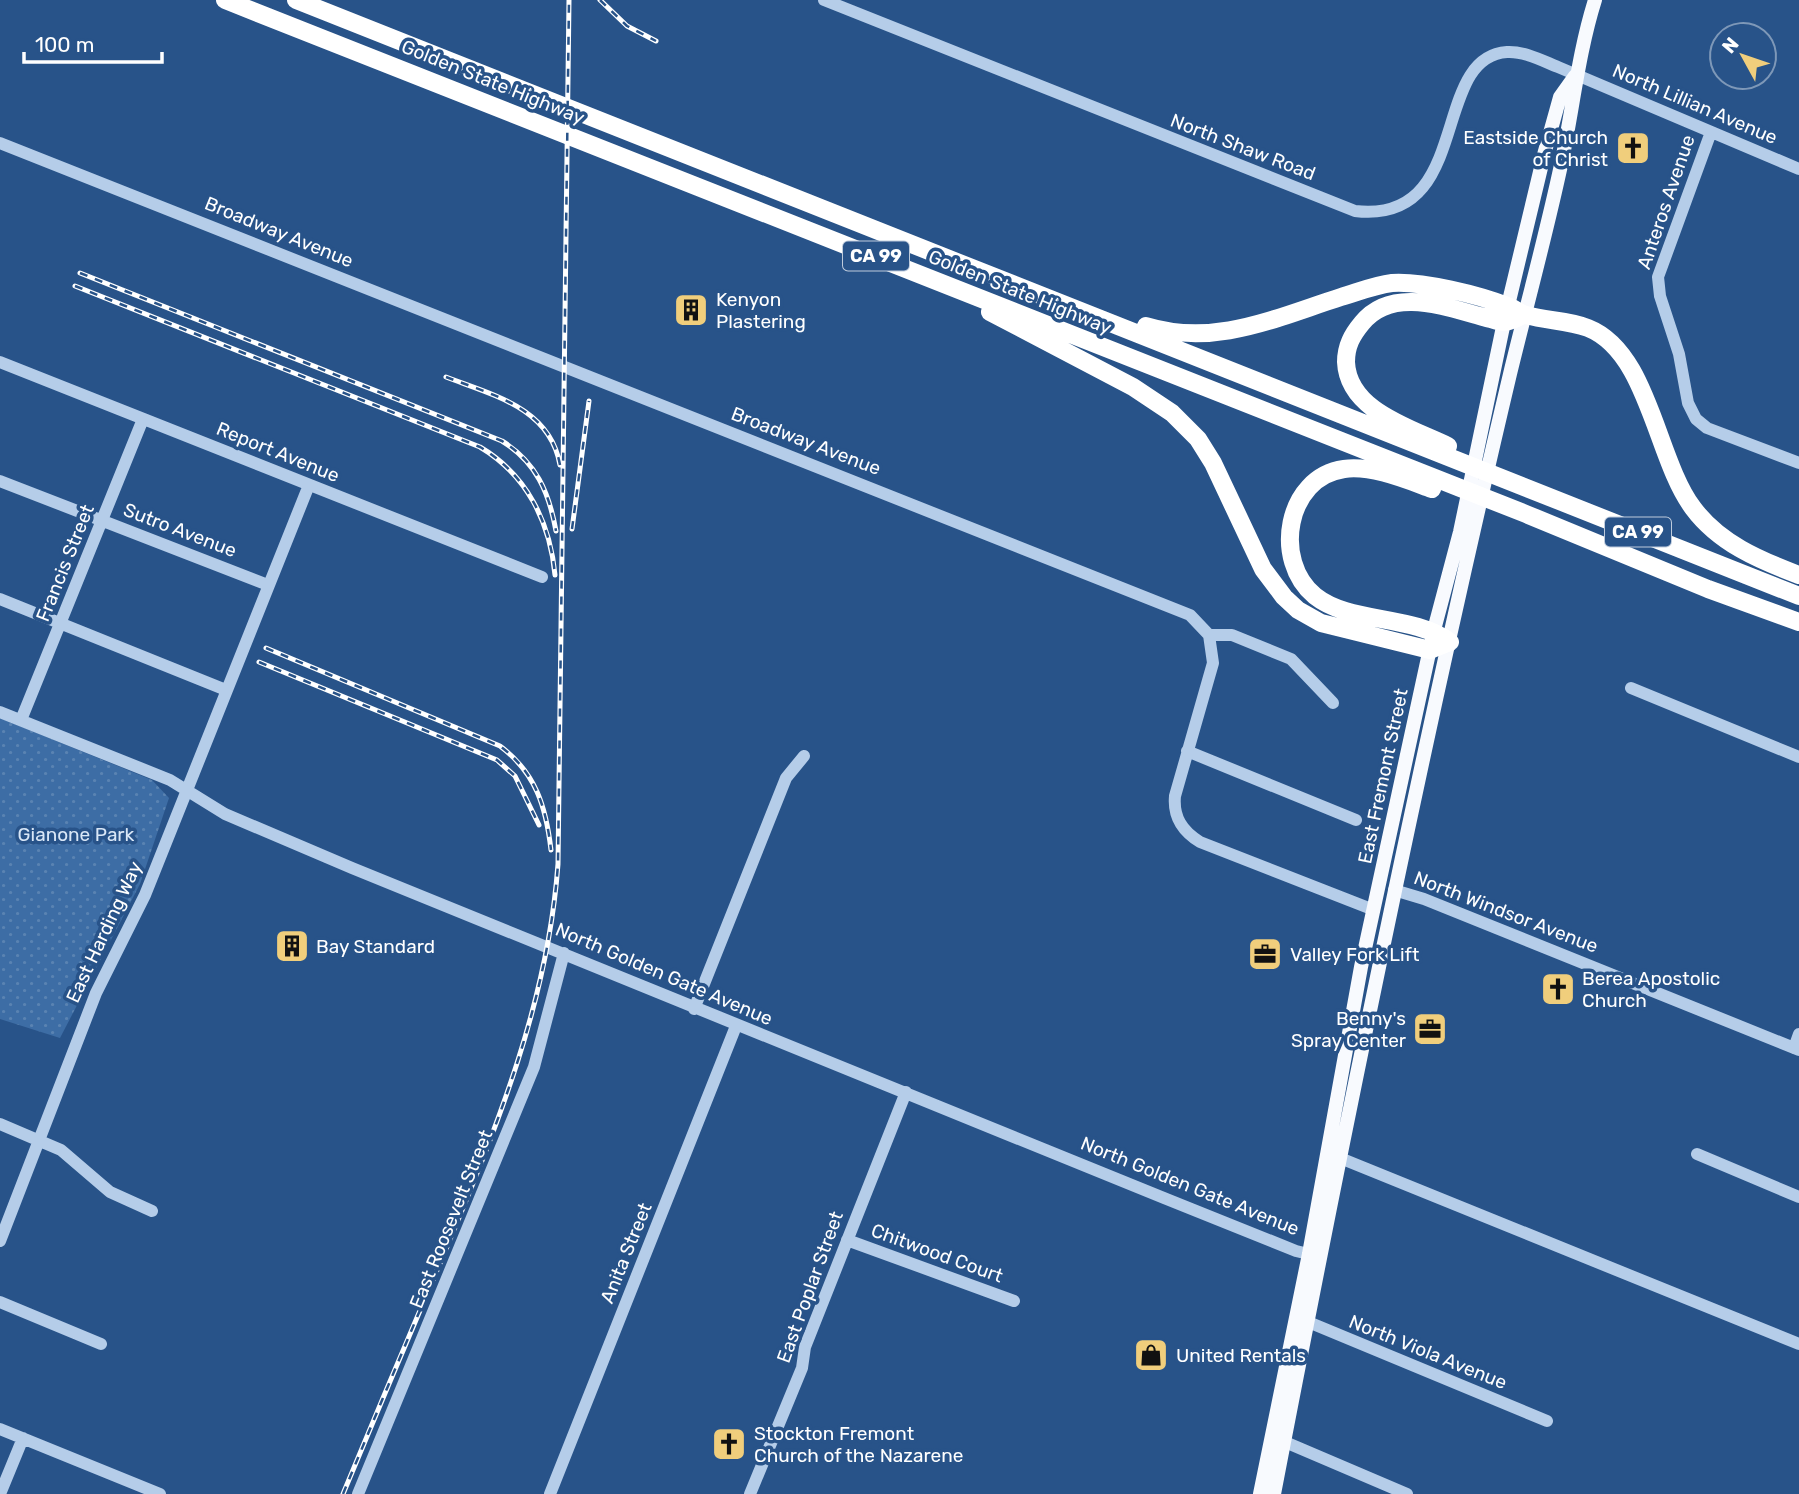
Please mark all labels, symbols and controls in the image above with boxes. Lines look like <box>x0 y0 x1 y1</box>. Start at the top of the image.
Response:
scale bar <box>24 21 163 65</box>
north arrow <box>1708 21 1778 91</box>
text: 100 m <box>35 32 94 57</box>
text: N <box>1717 33 1744 58</box>
street label: Golden State Highway <box>398 35 588 129</box>
street label: North Lillian Avenue <box>1609 59 1781 149</box>
street label: North Shaw Road <box>1167 109 1319 185</box>
place label: Eastside Church of Christ <box>1463 126 1609 171</box>
church icon: Eastside Church of Christ <box>1614 129 1652 167</box>
street label: Anteros Avenue <box>1632 132 1700 272</box>
street label: Broadway Avenue <box>201 192 357 272</box>
road number: CA 99 <box>843 242 909 270</box>
street label: Golden State Highway <box>925 245 1115 339</box>
place label: Kenyon Plastering <box>716 288 806 333</box>
building icon: Kenyon Plastering <box>672 291 710 329</box>
street label: Broadway Avenue <box>728 402 884 480</box>
street label: Report Avenue <box>213 417 343 487</box>
street label: Sutro Avenue <box>120 498 240 562</box>
street label: Francis Street <box>31 501 99 625</box>
road number: CA 99 <box>1605 518 1671 546</box>
street label: East Fremont Street <box>1353 686 1413 866</box>
park label: Gianone Park <box>18 823 135 846</box>
street label: East Harding Way <box>61 858 147 1006</box>
street label: North Windsor Avenue <box>1411 866 1601 958</box>
street label: North Golden Gate Avenue <box>552 918 776 1030</box>
building icon: Bay Standard <box>273 927 311 965</box>
place label: Bay Standard <box>316 935 435 958</box>
office icon: Valley Fork Lift <box>1246 935 1284 973</box>
place label: Valley Fork Lift <box>1290 943 1420 966</box>
place label: Berea Apostolic Church <box>1582 967 1720 1012</box>
church icon: Berea Apostolic Church <box>1539 970 1577 1008</box>
place label: Benny's Spray Center <box>1291 1007 1407 1052</box>
office icon: Benny's Spray Center <box>1411 1010 1449 1048</box>
street label: East Roosevelt Street <box>405 1126 498 1312</box>
street label: North Golden Gate Avenue <box>1077 1132 1303 1240</box>
street label: Anita Street <box>595 1199 657 1307</box>
street label: East Poplar Street <box>772 1208 848 1366</box>
street label: Chitwood Court <box>868 1218 1007 1288</box>
street label: North Viola Avenue <box>1346 1310 1510 1394</box>
shop icon: United Rentals <box>1132 1336 1170 1374</box>
place label: United Rentals <box>1176 1344 1306 1367</box>
place label: Stockton Fremont Church of the Nazarene <box>754 1422 963 1467</box>
church icon: Stockton Fremont Church of the Nazarene <box>710 1425 748 1463</box>

